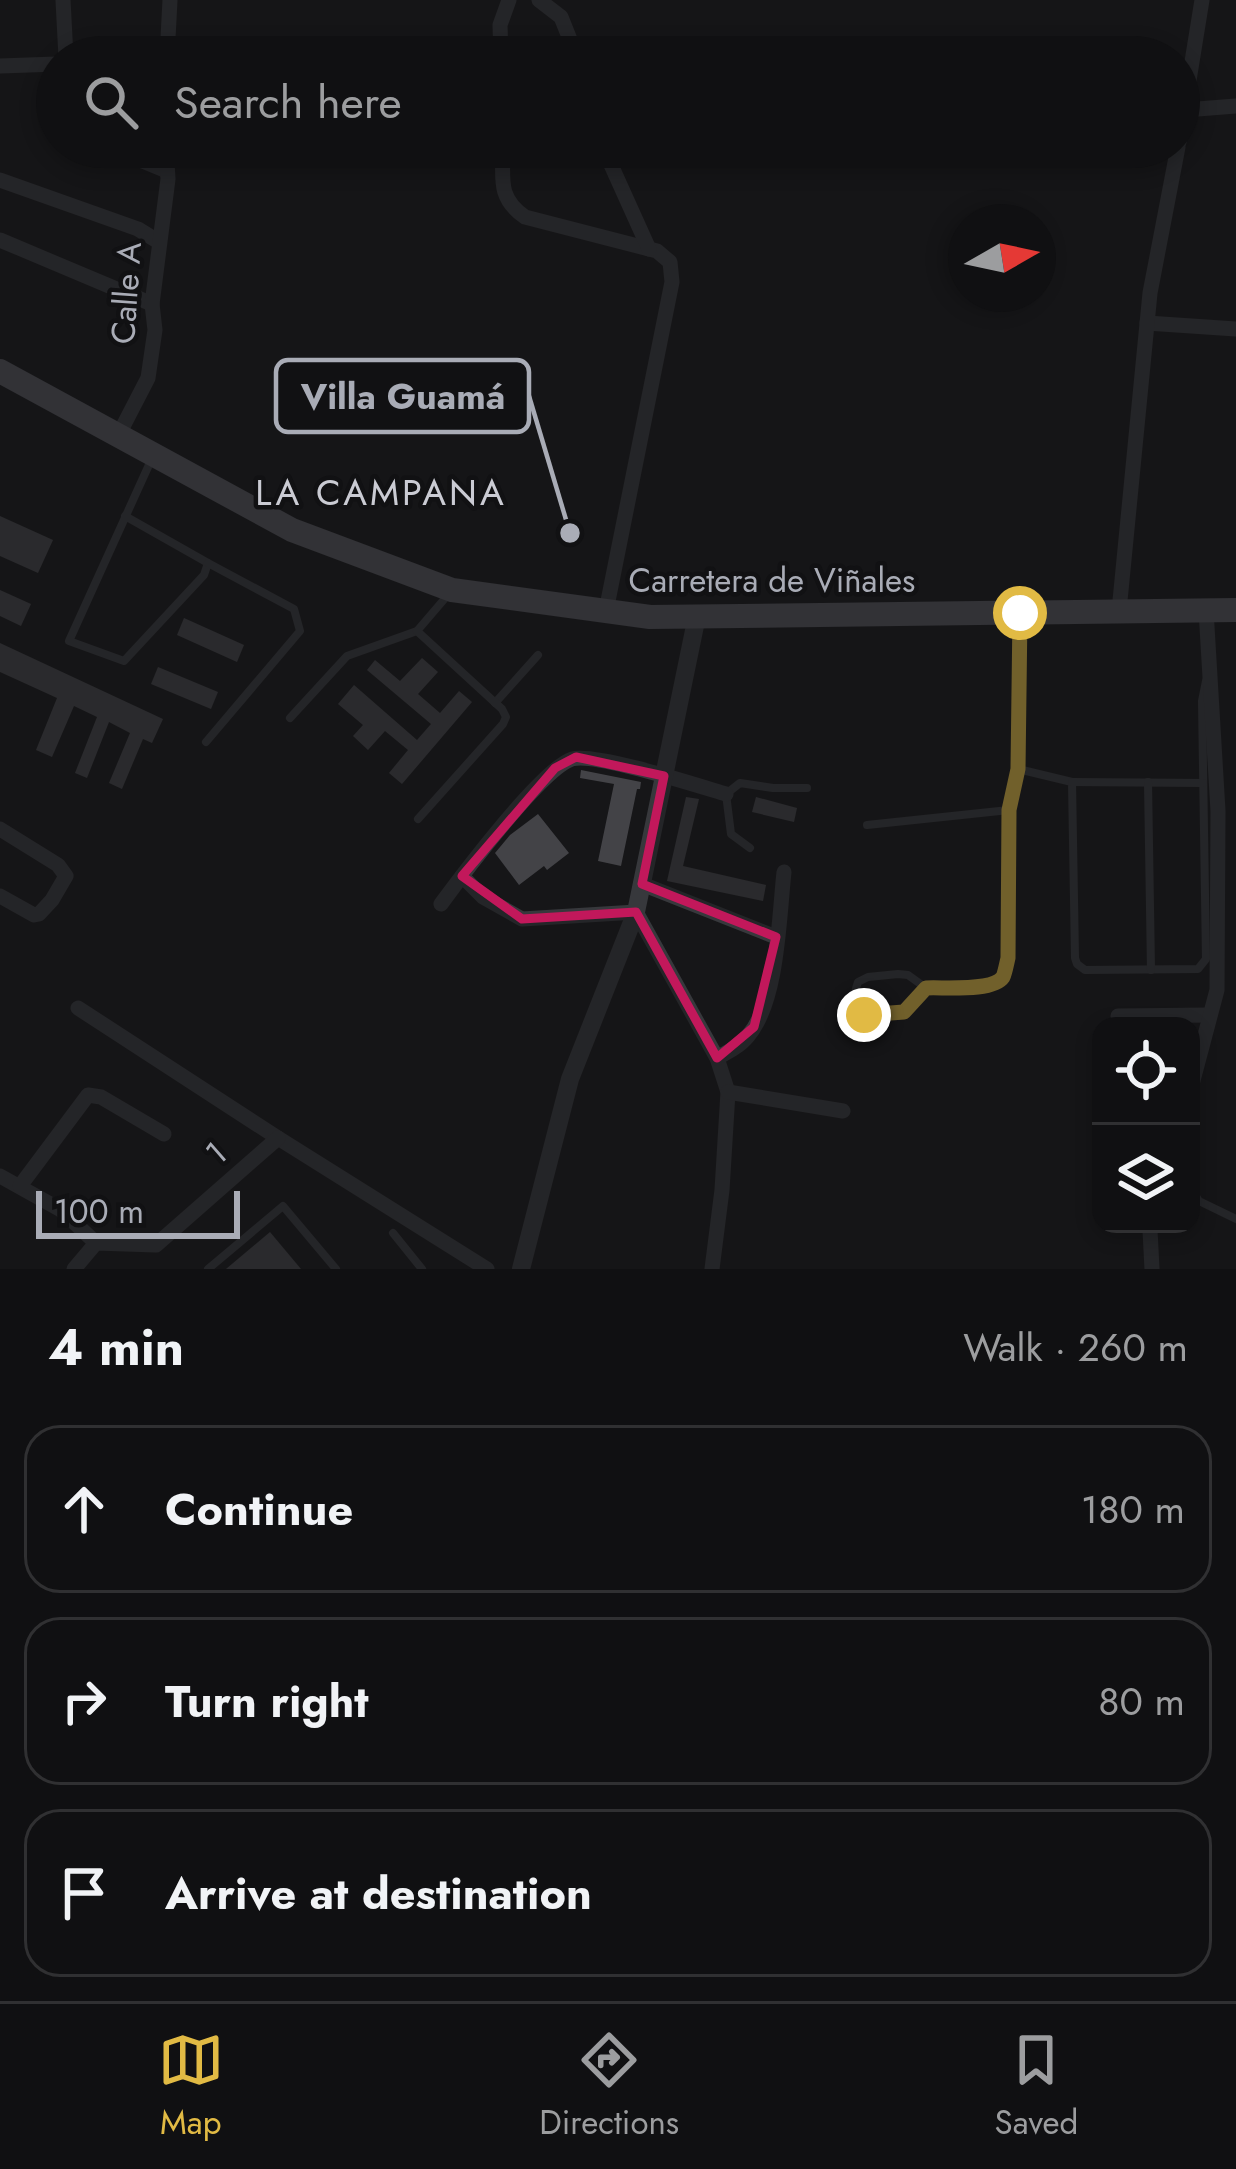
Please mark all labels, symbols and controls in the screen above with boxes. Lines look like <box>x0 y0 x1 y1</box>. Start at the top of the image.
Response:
search box <box>36 36 1200 168</box>
icon: search <box>78 69 144 135</box>
text: Search here <box>174 70 402 135</box>
north arrow <box>948 204 1056 312</box>
street label: Calle A <box>99 240 153 346</box>
callout: Villa Guamá <box>276 360 529 432</box>
text: Villa Guamá <box>300 370 505 422</box>
district label: LA CAMPANA <box>255 466 507 518</box>
street label: Carretera de Viñales <box>629 557 915 604</box>
route start <box>993 586 1047 640</box>
route end <box>837 988 891 1042</box>
map controls <box>1092 1017 1200 1233</box>
button: locate <box>1092 1017 1200 1125</box>
button: layers <box>1092 1125 1200 1233</box>
street label: 1 <box>195 1130 237 1176</box>
scale bar <box>36 1185 240 1238</box>
text: 100 m <box>54 1188 144 1235</box>
text: 4 min <box>48 1310 184 1384</box>
text: Walk · 260 m <box>963 1319 1188 1376</box>
icon: ahead <box>51 1476 117 1542</box>
text: Continue <box>165 1477 353 1542</box>
text: 180 m <box>1081 1481 1185 1538</box>
icon: right <box>51 1668 117 1734</box>
text: Turn right <box>165 1669 369 1734</box>
text: 80 m <box>1098 1673 1185 1730</box>
icon: arrive <box>51 1860 117 1926</box>
text: Arrive at destination <box>165 1861 592 1926</box>
tab: Map <box>158 2027 224 2146</box>
tab: Directions <box>539 2027 679 2146</box>
tab: Saved <box>995 2027 1078 2146</box>

